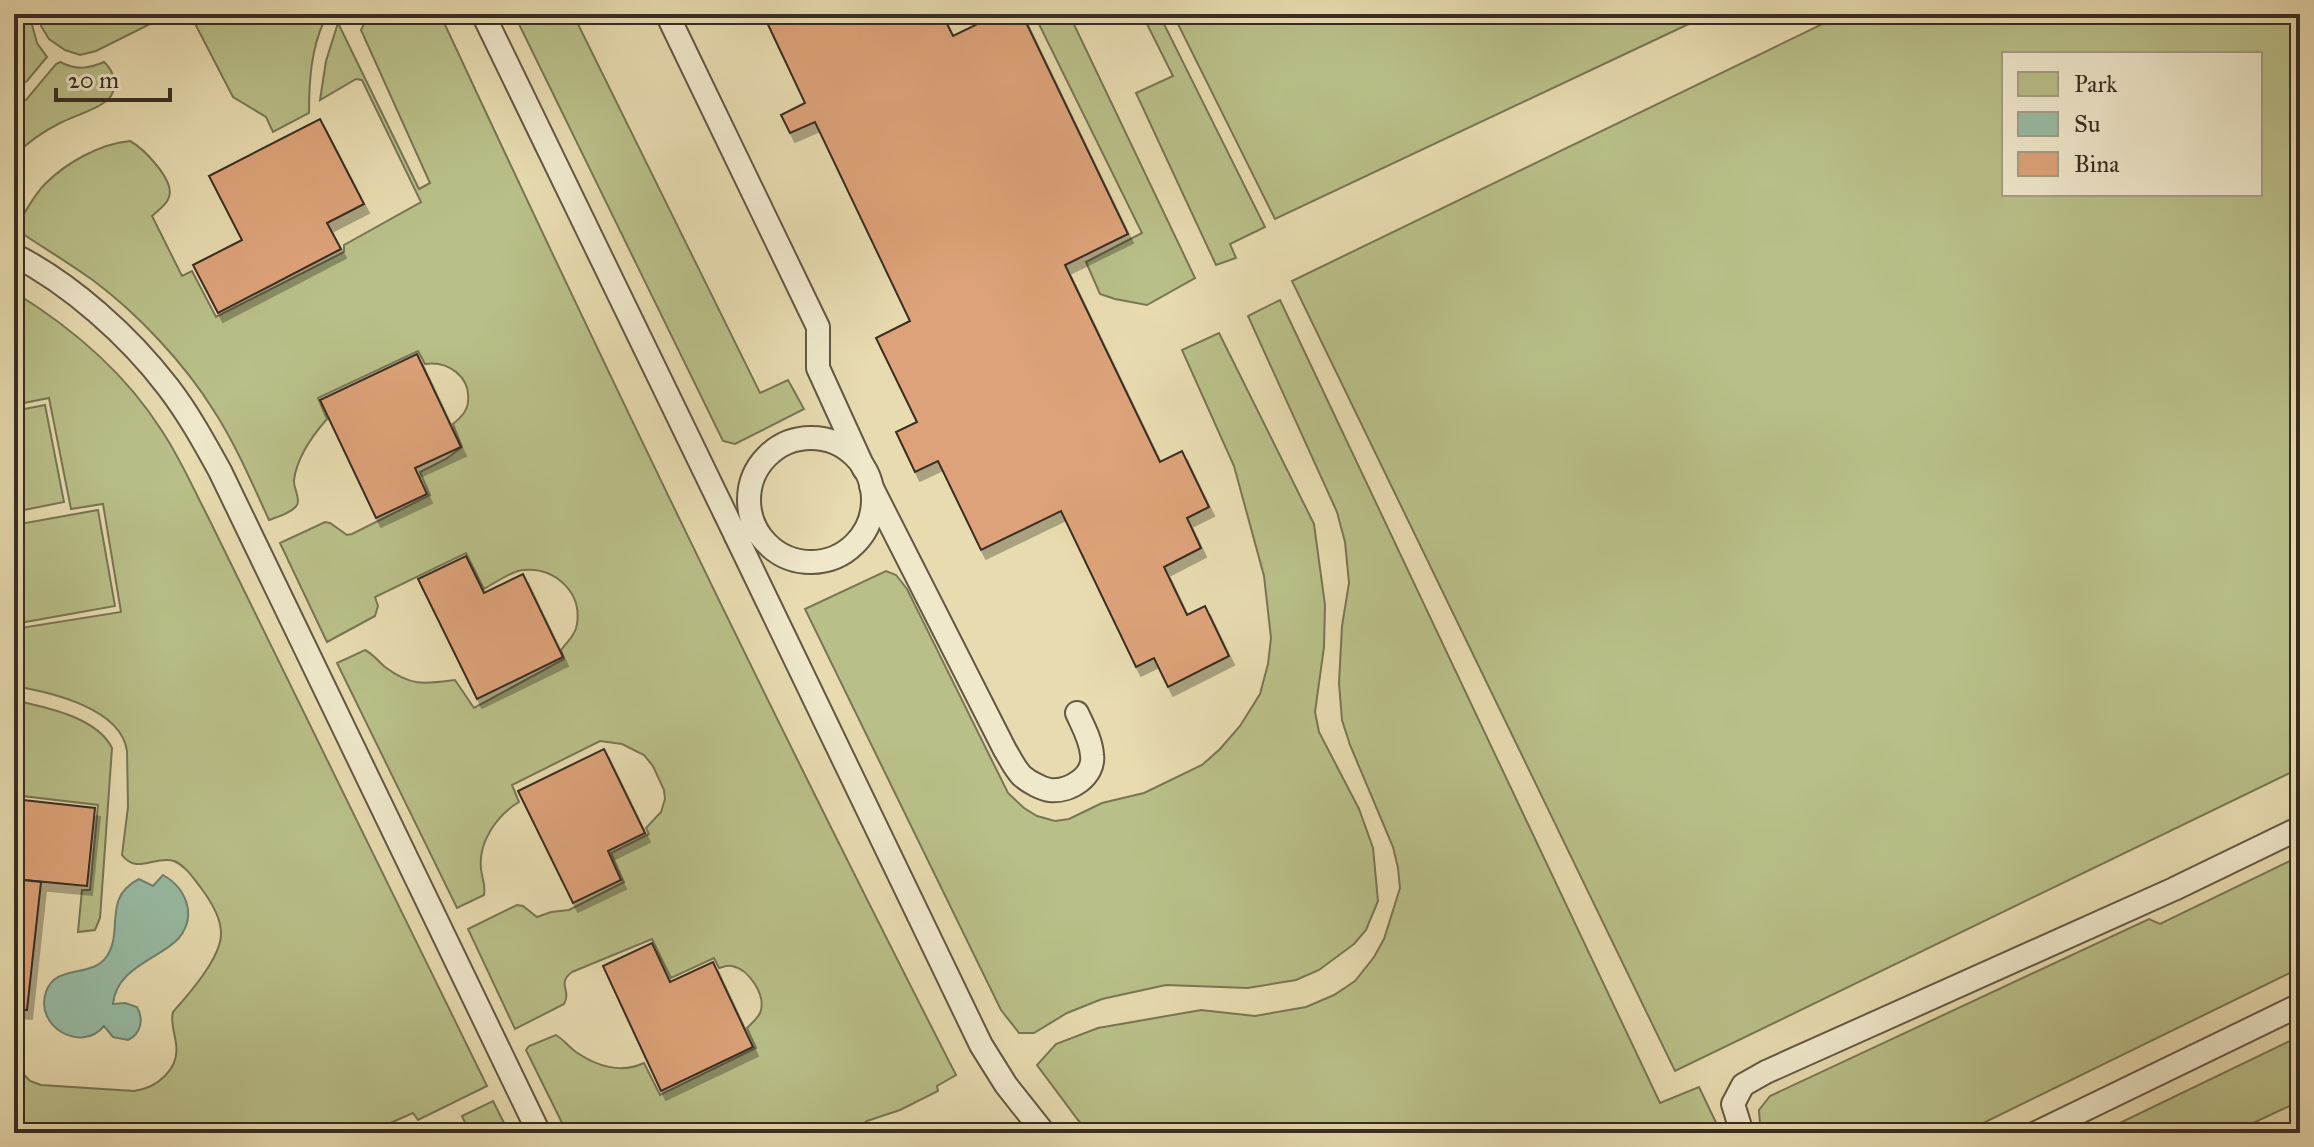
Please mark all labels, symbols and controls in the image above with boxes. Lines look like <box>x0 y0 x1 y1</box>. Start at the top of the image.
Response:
scale bar <box>56 52 170 102</box>
legend <box>2002 52 2262 196</box>
text: 20 m <box>68 65 119 95</box>
text: Park <box>2074 69 2118 99</box>
text: Su <box>2074 109 2101 139</box>
text: Bina <box>2074 149 2120 179</box>

